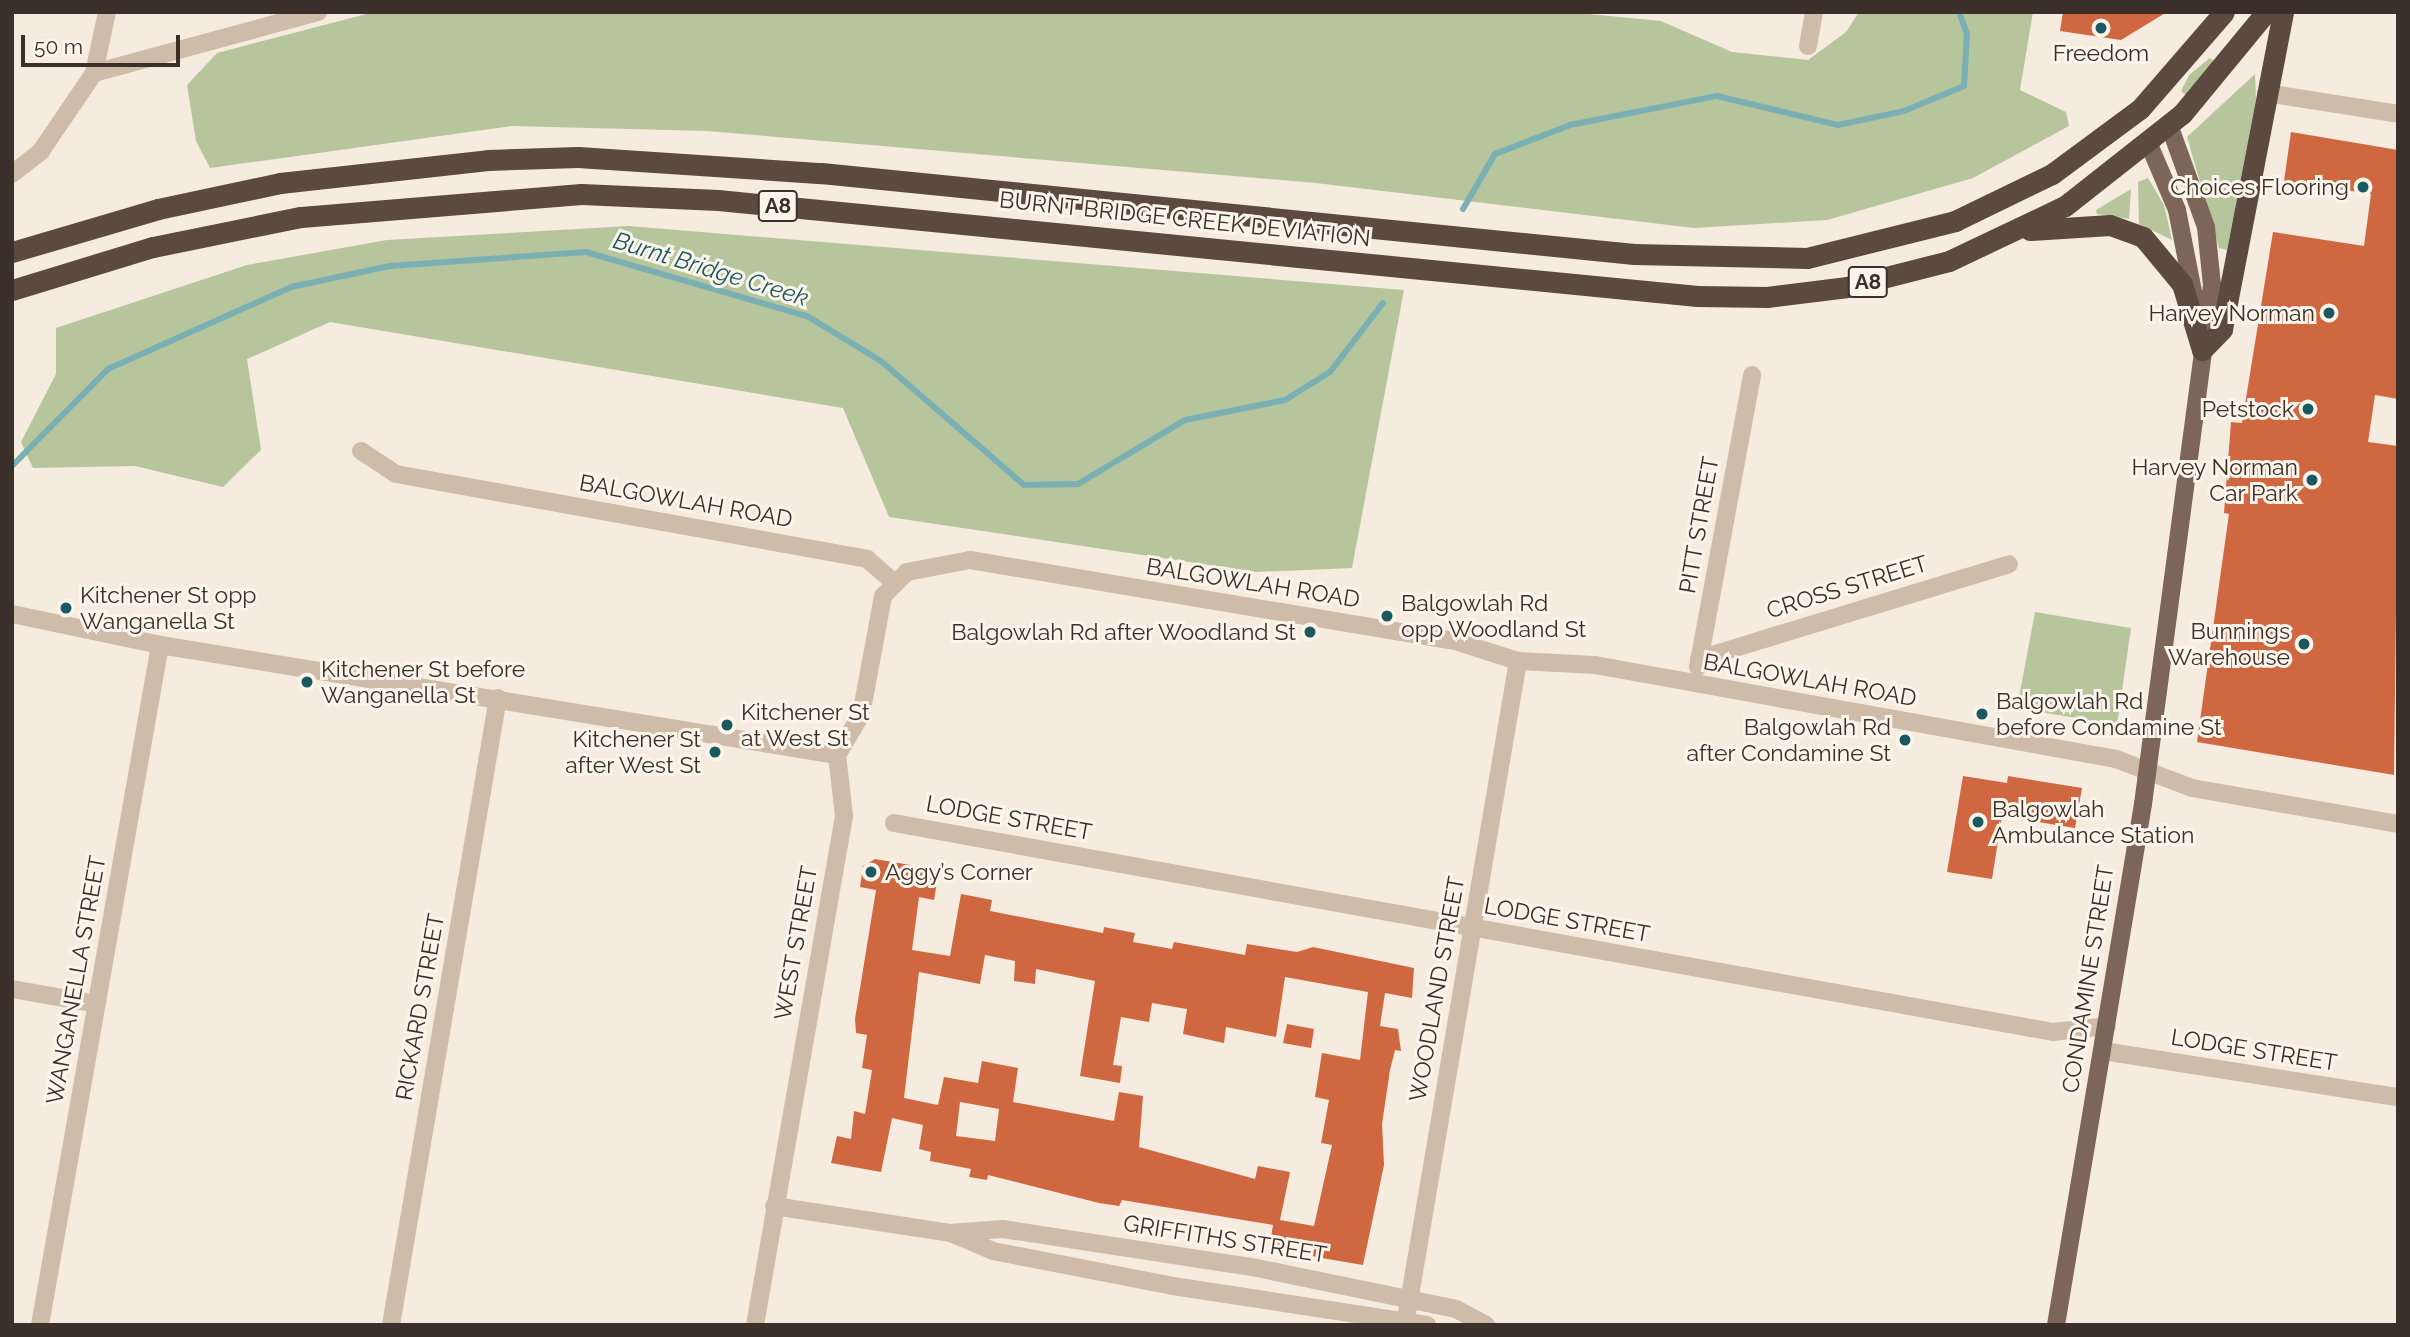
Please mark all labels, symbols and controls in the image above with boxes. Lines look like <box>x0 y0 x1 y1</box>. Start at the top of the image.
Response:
marker: Freedom <box>2093 20 2109 36</box>
scale bar <box>24 21 184 65</box>
text: 50 m <box>34 34 83 59</box>
place label: Freedom <box>2053 39 2149 67</box>
place label: Choices Flooring <box>2170 173 2349 201</box>
marker: Choices Flooring <box>2355 179 2371 195</box>
street label: BURNT BRIDGE CREEK DEVIATION <box>997 186 1373 252</box>
road number: A8 <box>757 188 799 224</box>
water label: Burnt Bridge Creek <box>610 226 812 312</box>
road number: A8 <box>1847 264 1889 300</box>
place label: Harvey Norman <box>2148 299 2315 327</box>
marker: Harvey Norman <box>2321 305 2337 321</box>
place label: Petstock <box>2202 395 2294 423</box>
marker: Petstock <box>2300 401 2316 417</box>
place label: Harvey Norman Car Park <box>2131 453 2298 507</box>
street label: PITT STREET <box>1673 454 1725 596</box>
street label: BALGOWLAH ROAD <box>577 469 795 533</box>
marker: Harvey Norman Car Park <box>2304 472 2320 488</box>
street label: CROSS STREET <box>1763 549 1931 625</box>
street label: BALGOWLAH ROAD <box>1144 552 1362 614</box>
place label: Kitchener St opp Wanganella St <box>80 581 257 635</box>
place label: Balgowlah Rd opp Woodland St <box>1401 589 1587 643</box>
marker: Kitchener St opp Wanganella St <box>58 600 74 616</box>
marker: Balgowlah Rd opp Woodland St <box>1379 608 1395 624</box>
place label: Bunnings Warehouse <box>2168 617 2290 671</box>
place label: Balgowlah Rd after Woodland St <box>950 618 1296 646</box>
marker: Balgowlah Rd after Woodland St <box>1302 624 1318 640</box>
marker: Bunnings Warehouse <box>2296 636 2312 652</box>
street label: BALGOWLAH ROAD <box>1701 648 1919 712</box>
place label: Kitchener St before Wanganella St <box>321 655 526 709</box>
marker: Kitchener St before Wanganella St <box>299 674 315 690</box>
place label: Balgowlah Rd before Condamine St <box>1996 687 2222 741</box>
place label: Kitchener St at West St <box>741 698 870 752</box>
marker: Balgowlah Rd before Condamine St <box>1974 706 1990 722</box>
place label: Balgowlah Rd after Condamine St <box>1686 713 1891 767</box>
marker: Kitchener St at West St <box>719 717 735 733</box>
place label: Kitchener St after West St <box>564 725 701 779</box>
marker: Balgowlah Rd after Condamine St <box>1897 732 1913 748</box>
marker: Kitchener St after West St <box>707 744 723 760</box>
street label: LODGE STREET <box>924 790 1094 846</box>
place label: Balgowlah Ambulance Station <box>1992 795 2194 849</box>
marker: Balgowlah Ambulance Station <box>1970 814 1986 830</box>
street label: WANGANELLA STREET <box>40 853 112 1107</box>
place label: Aggy’s Corner <box>885 858 1033 886</box>
street label: WEST STREET <box>769 863 823 1023</box>
street label: CONDAMINE STREET <box>2056 863 2120 1095</box>
marker: Aggy’s Corner <box>863 864 879 880</box>
street label: WOODLAND STREET <box>1404 874 1470 1104</box>
street label: LODGE STREET <box>1482 892 1652 948</box>
street label: RICKARD STREET <box>390 911 450 1103</box>
street label: LODGE STREET <box>2169 1023 2339 1077</box>
street label: GRIFFITHS STREET <box>1121 1209 1329 1269</box>

